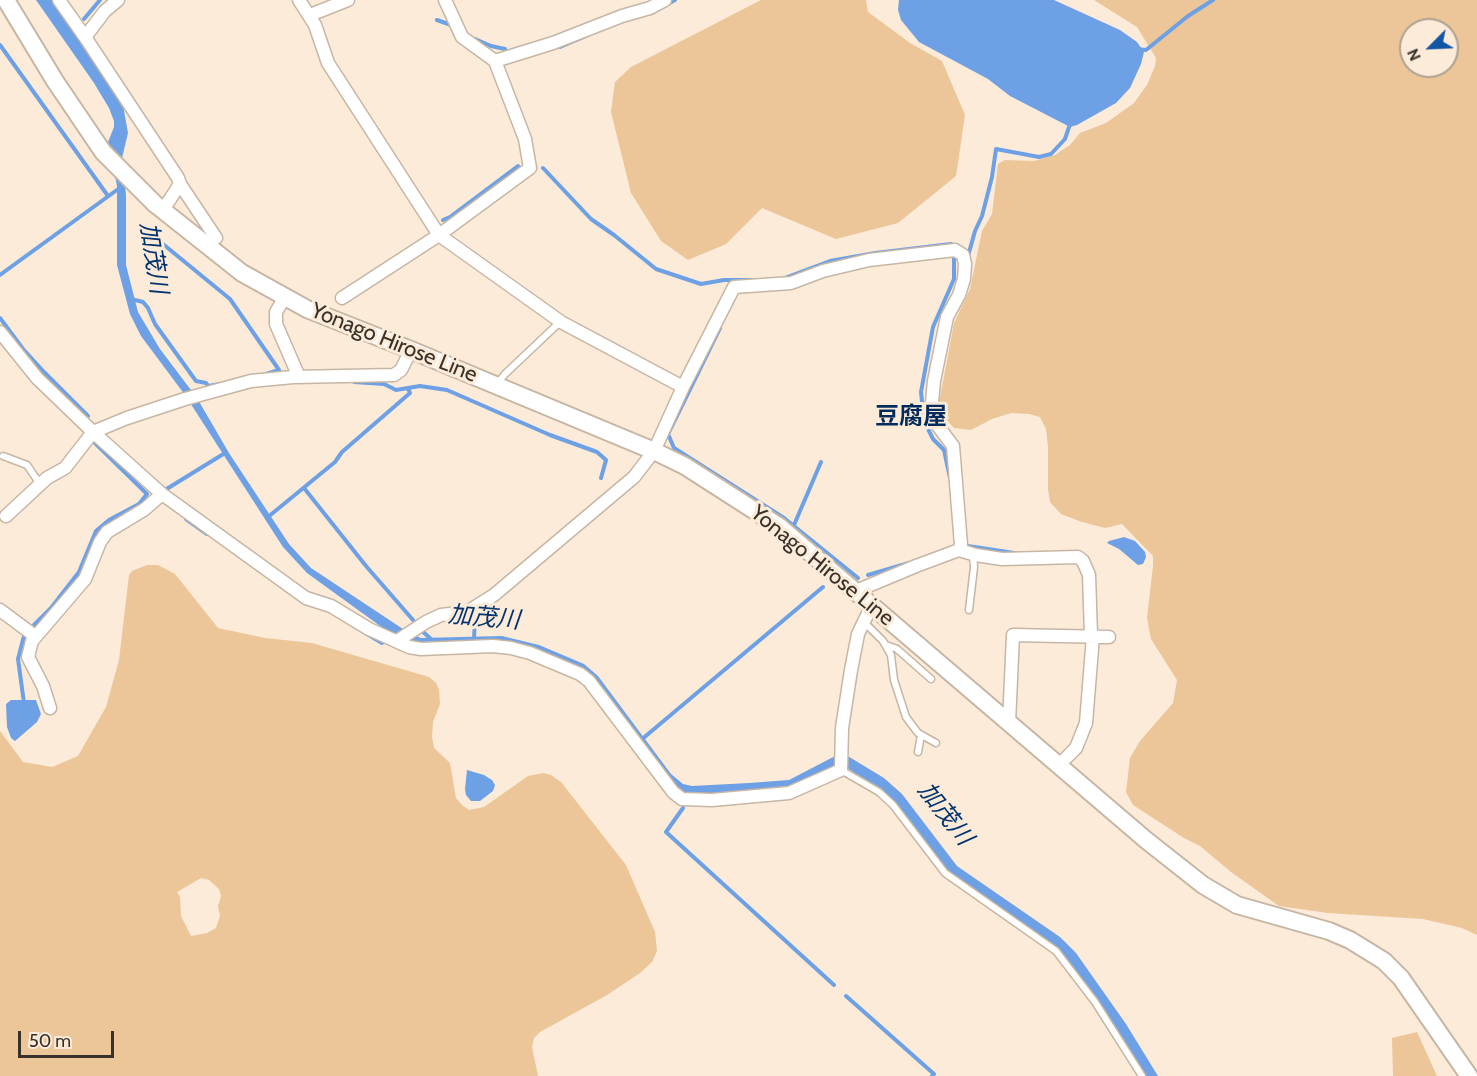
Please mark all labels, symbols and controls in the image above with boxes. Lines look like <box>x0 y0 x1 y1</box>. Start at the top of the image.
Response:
north arrow <box>1399 18 1459 78</box>
text: N <box>1403 46 1425 64</box>
water label: 加茂川 <box>133 220 173 296</box>
street label: Yonago Hirose Line <box>307 298 481 388</box>
district label: 豆腐屋 <box>875 403 947 431</box>
street label: Yonago Hirose Line <box>745 500 899 632</box>
water label: 加茂川 <box>447 601 521 635</box>
water label: 加茂川 <box>911 777 979 851</box>
scale bar <box>21 1019 117 1057</box>
text: 50 m <box>29 1030 71 1052</box>

